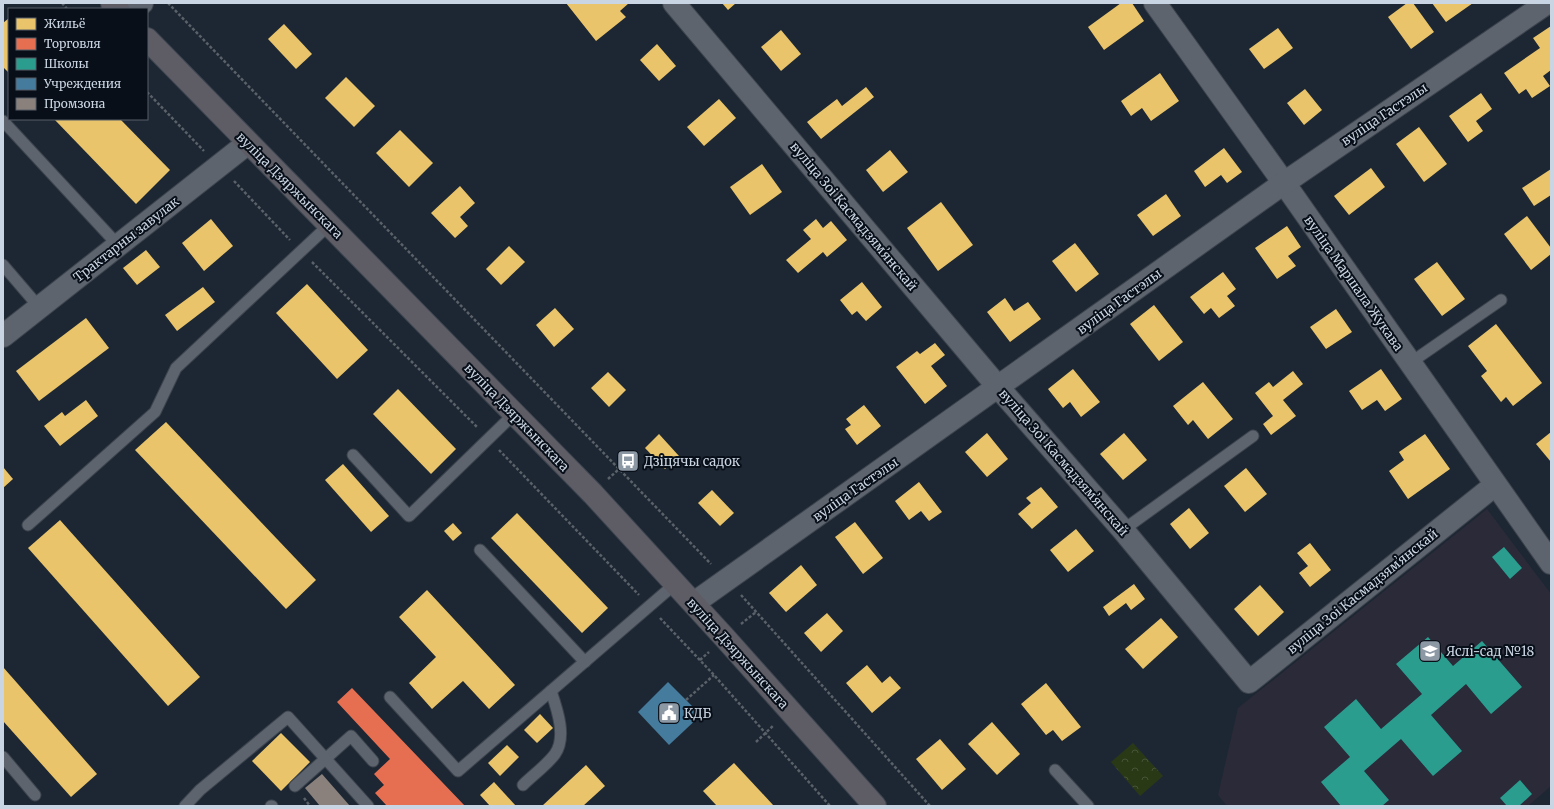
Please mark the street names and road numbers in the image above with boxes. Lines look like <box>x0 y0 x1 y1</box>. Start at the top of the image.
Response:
street label: вуліца Гастэлы <box>1338 79 1431 150</box>
street label: вуліца Дзяржынскага <box>233 129 346 242</box>
street label: вуліца Зоі Касмадзямʼянскай <box>786 138 921 294</box>
street label: Трактарны завулак <box>70 192 183 286</box>
street label: вуліца Маршала Жукава <box>1300 212 1407 354</box>
street label: вуліца Гастэлы <box>1074 265 1165 338</box>
street label: вуліца Дзяржынскага <box>461 360 573 475</box>
street label: вуліца Зоі Касмадзямʼянскай <box>995 385 1132 539</box>
street label: вуліца Гастэлы <box>809 454 901 525</box>
street label: вуліца Зоі Касмадзямʼянскай <box>1283 525 1441 658</box>
street label: вуліца Дзяржынскага <box>683 594 792 712</box>

